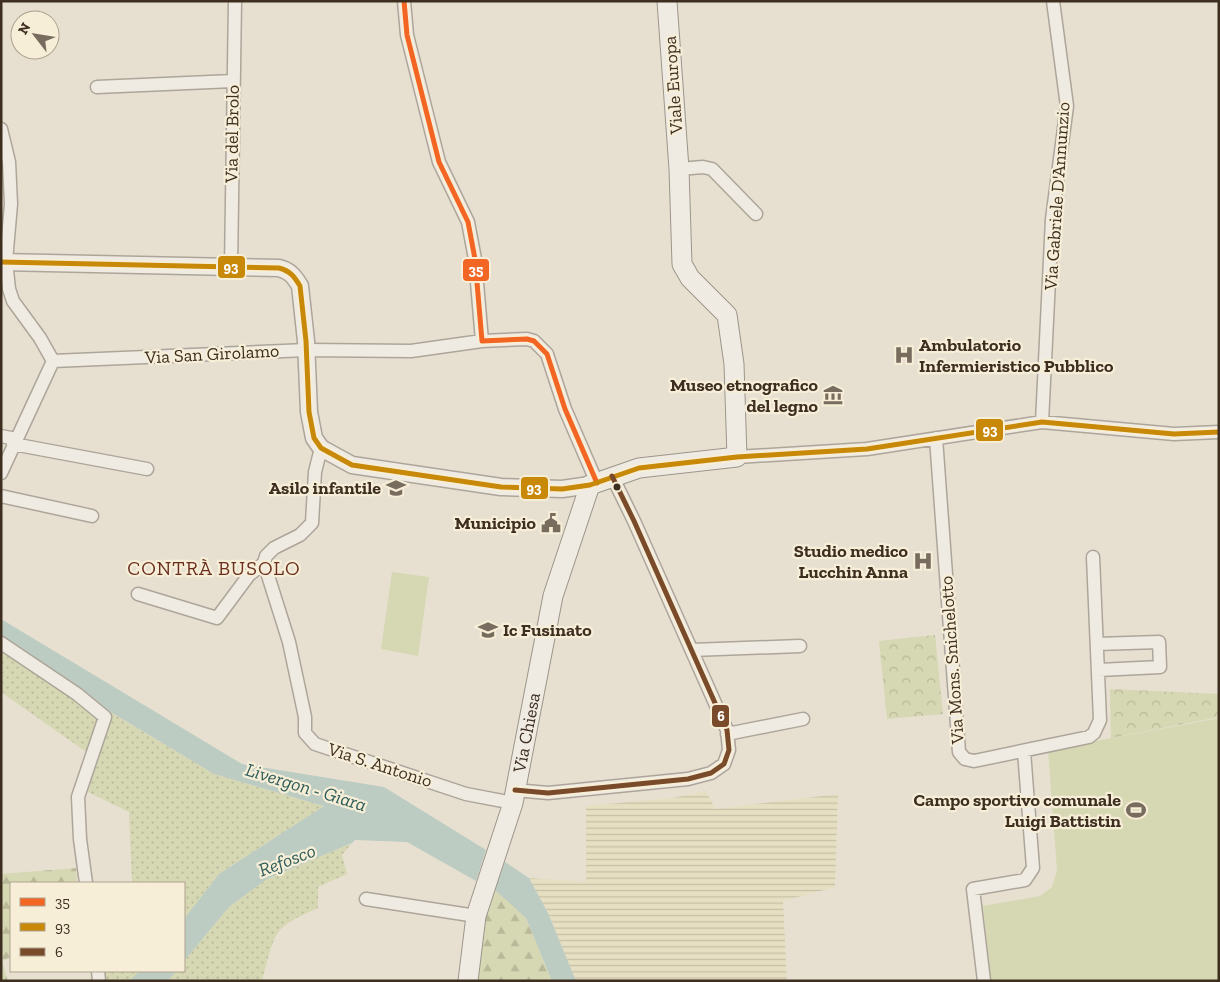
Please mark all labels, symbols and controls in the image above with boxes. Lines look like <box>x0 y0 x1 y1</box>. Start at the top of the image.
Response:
north arrow <box>10 10 60 60</box>
text: N <box>14 19 34 38</box>
street label: Viale Europa <box>659 35 687 136</box>
street label: Via del Brolo <box>220 85 244 184</box>
street label: Via Gabriele D'Annunzio <box>1039 101 1075 292</box>
line badge: 93 <box>217 255 246 279</box>
line badge: 35 <box>462 258 490 282</box>
text: 93 <box>224 259 239 276</box>
text: 35 <box>469 262 483 279</box>
place label: Ambulatorio Infermieristico Pubblico <box>919 334 1114 377</box>
street label: Via San Girolamo <box>143 339 280 369</box>
hospital icon: Ambulatorio Infermieristico Pubblico <box>893 344 915 366</box>
place label: Museo etnografico del legno <box>670 374 819 417</box>
museum icon: Museo etnografico del legno <box>822 384 844 406</box>
line badge: 93 <box>975 418 1004 442</box>
text: 93 <box>983 422 998 439</box>
line badge: 93 <box>520 476 549 500</box>
place label: Asilo infantile <box>269 477 381 499</box>
school or university icon: Asilo infantile <box>385 477 407 499</box>
text: 93 <box>527 480 542 497</box>
unlabelled marker <box>612 482 622 492</box>
place label: Municipio <box>455 512 537 534</box>
public building icon: Municipio <box>540 512 562 534</box>
place label: Studio medico Lucchin Anna <box>794 540 909 583</box>
hospital icon: Studio medico Lucchin Anna <box>912 550 934 572</box>
district label: CONTRÀ BUSOLO <box>127 556 301 580</box>
street label: Via Mons. Snichelotto <box>935 575 969 746</box>
school or university icon: Ic Fusinato <box>477 619 499 641</box>
place label: Ic Fusinato <box>503 619 592 641</box>
street label: Via Chiesa <box>508 691 545 776</box>
line badge: 6 <box>711 704 730 728</box>
text: 6 <box>717 708 725 725</box>
street label: Via S. Antonio <box>324 737 435 792</box>
water label: Livergon - Giara <box>243 758 369 816</box>
place label: Campo sportivo comunale Luigi Battistin <box>913 789 1121 832</box>
sports icon: Campo sportivo comunale Luigi Battistin <box>1125 799 1147 821</box>
water label: Refosco <box>255 839 319 881</box>
legend <box>10 882 185 972</box>
text: 35 <box>55 893 70 911</box>
text: 93 <box>55 918 70 936</box>
text: 6 <box>55 943 63 961</box>

